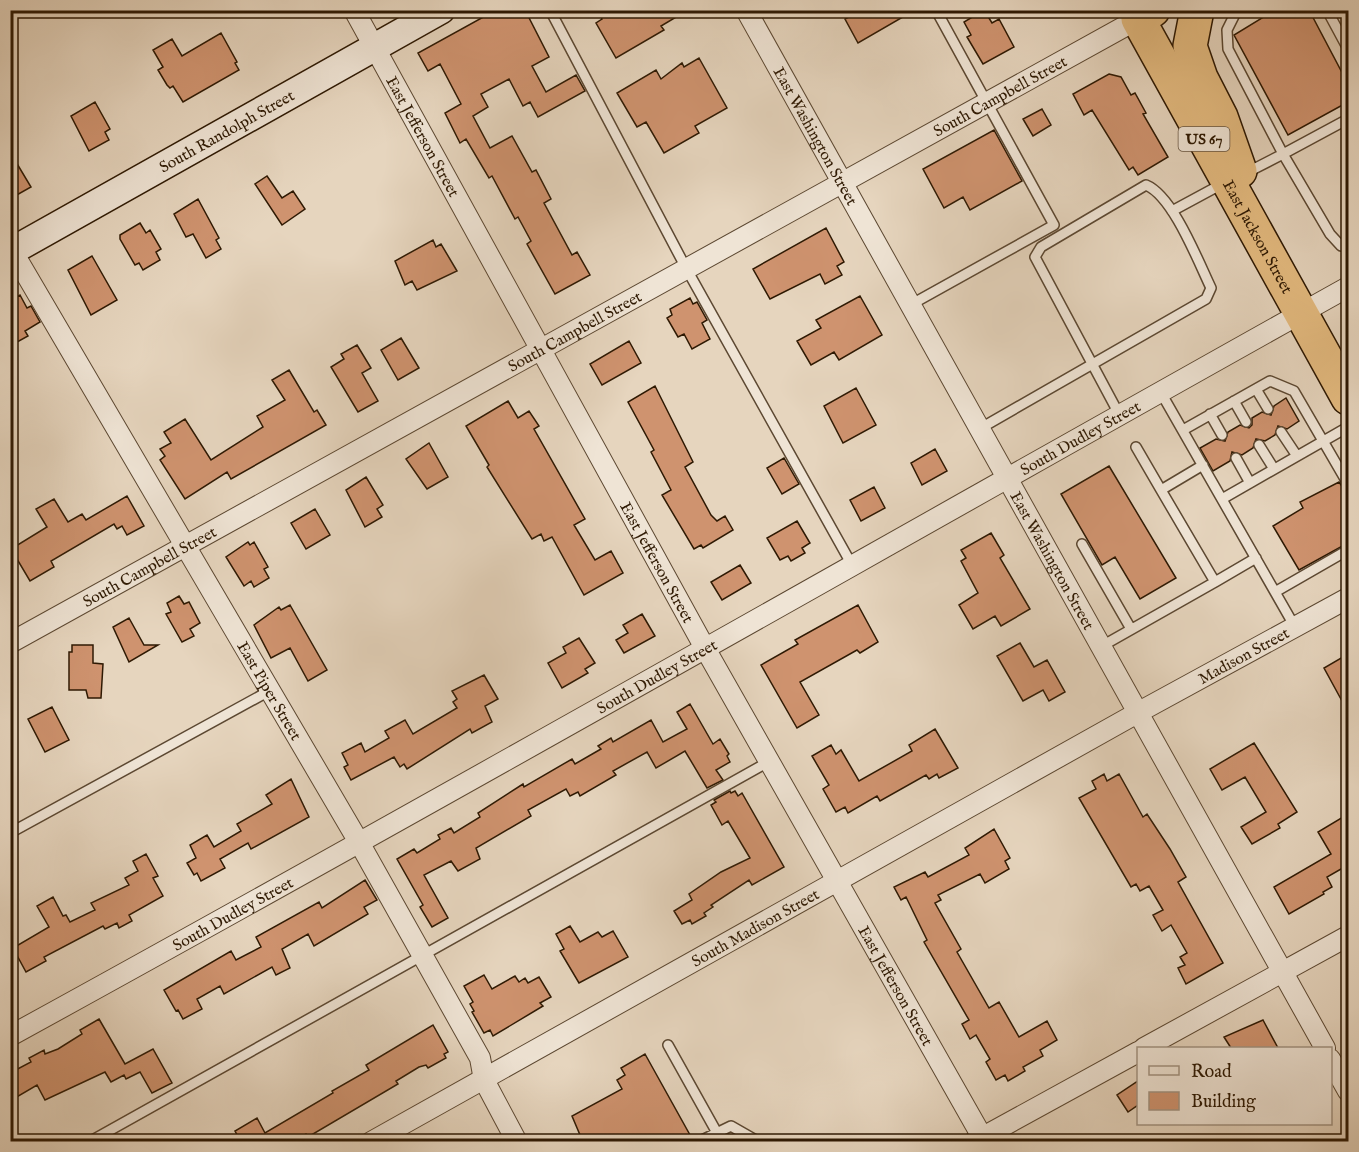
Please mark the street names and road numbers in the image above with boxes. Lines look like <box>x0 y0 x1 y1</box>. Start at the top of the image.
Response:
street label: South Campbell Street <box>930 52 1072 142</box>
street label: East Washington Street <box>768 64 861 210</box>
street label: East Jefferson Street <box>380 73 463 201</box>
street label: South Randolph Street <box>156 86 299 178</box>
road number: US 67 <box>1178 127 1230 151</box>
street label: East Jackson Street <box>1217 177 1296 298</box>
street label: South Campbell Street <box>505 287 646 378</box>
street label: South Dudley Street <box>1017 397 1145 481</box>
street label: East Washington Street <box>1005 488 1098 634</box>
street label: East Jefferson Street <box>615 499 697 627</box>
street label: South Campbell Street <box>80 523 221 613</box>
street label: Madison Street <box>1195 624 1294 690</box>
street label: South Dudley Street <box>594 636 722 719</box>
street label: East Piper Street <box>231 638 305 745</box>
street label: South Dudley Street <box>170 873 298 957</box>
street label: South Madison Street <box>688 885 824 973</box>
street label: East Jefferson Street <box>852 923 937 1050</box>

